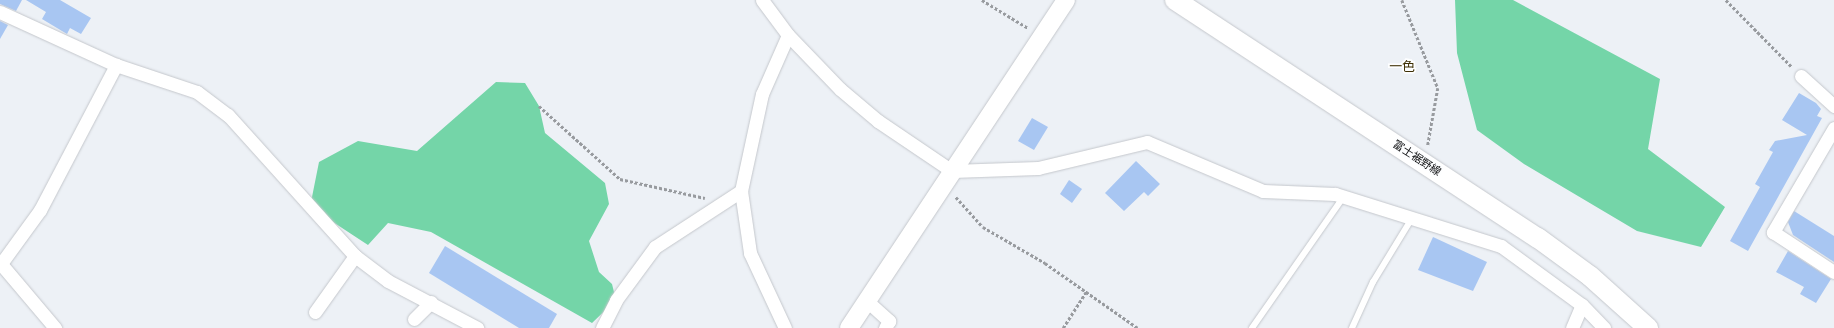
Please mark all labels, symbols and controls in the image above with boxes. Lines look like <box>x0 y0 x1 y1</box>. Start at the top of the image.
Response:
district label: 一色 <box>1389 59 1415 75</box>
street label: 富士裾野線 <box>1390 137 1444 179</box>

